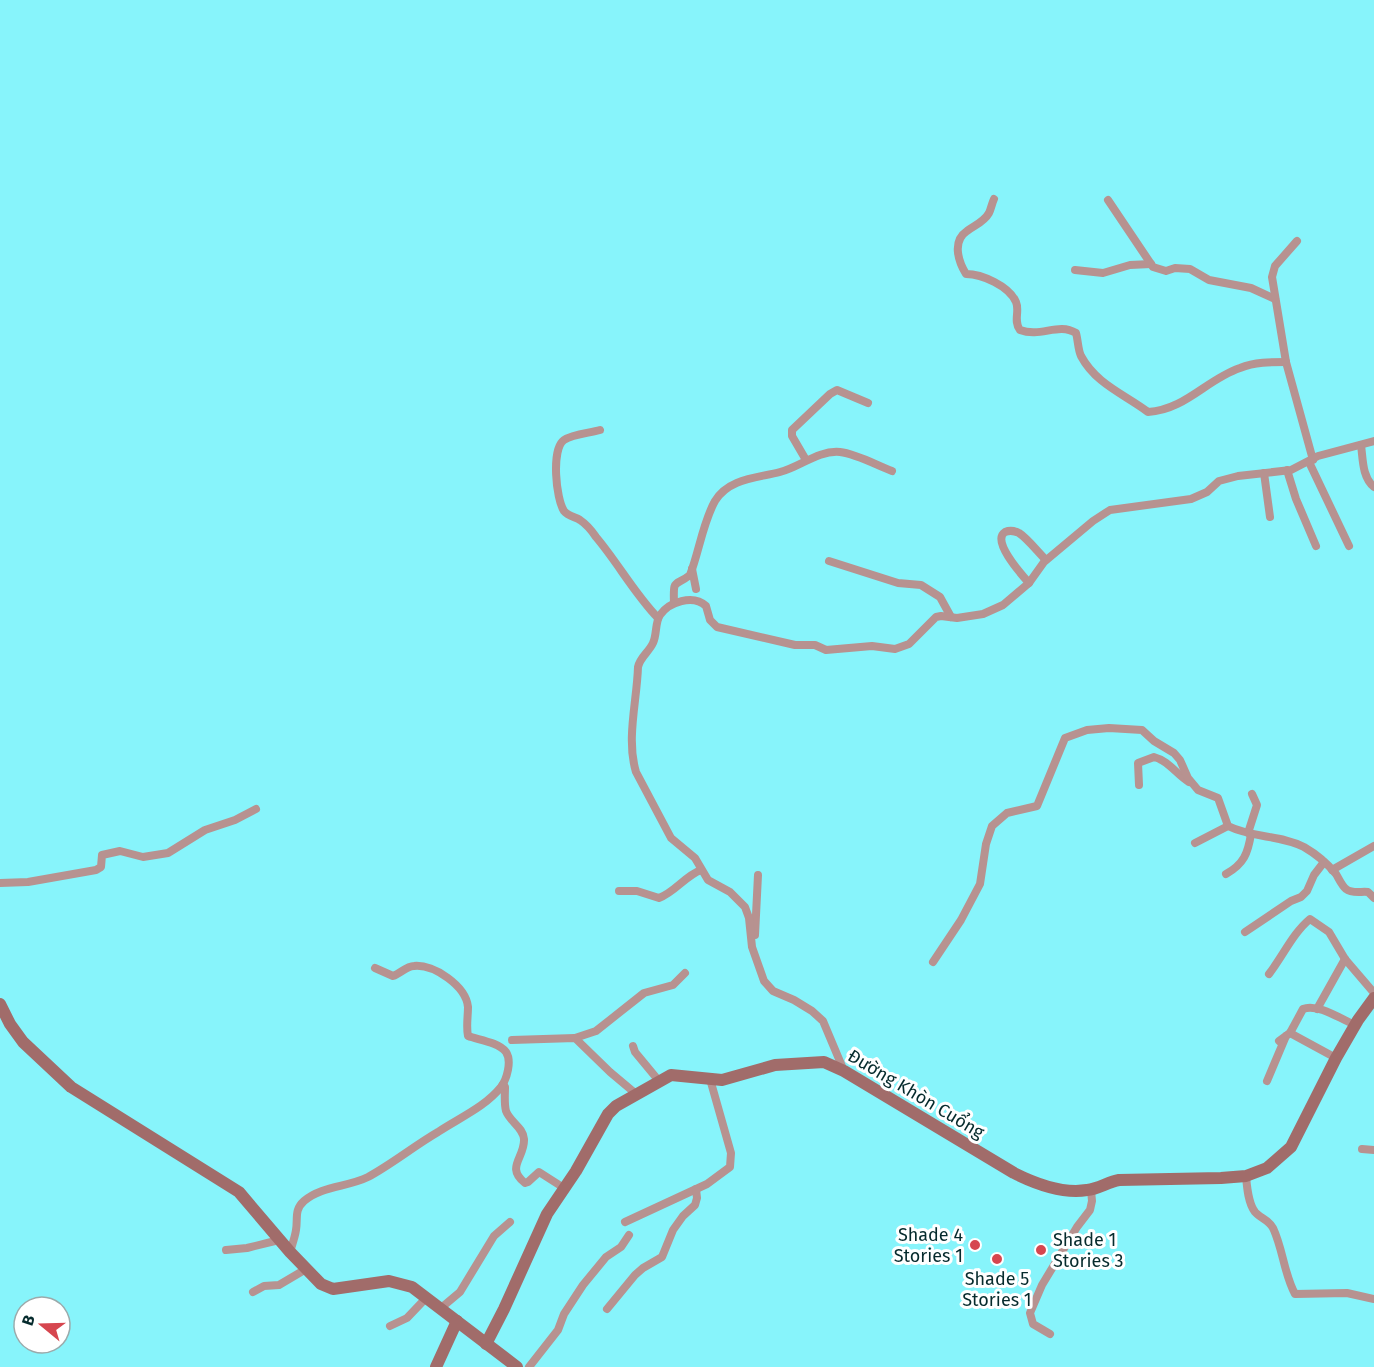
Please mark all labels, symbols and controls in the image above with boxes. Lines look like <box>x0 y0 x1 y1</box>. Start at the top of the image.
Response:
street label: Đường Khòn Cuổng <box>844 1044 989 1144</box>
place label: Shade 4 Stories 1 <box>894 1224 963 1267</box>
place label: Shade 1 Stories 3 <box>1053 1229 1124 1272</box>
marker: Shade 4 Stories 1 <box>968 1238 982 1252</box>
marker: Shade 1 Stories 3 <box>1034 1243 1048 1257</box>
marker: Shade 5 Stories 1 <box>990 1252 1004 1266</box>
place label: Shade 5 Stories 1 <box>962 1268 1032 1311</box>
north arrow <box>12 1295 72 1355</box>
text: B <box>18 1312 39 1328</box>

